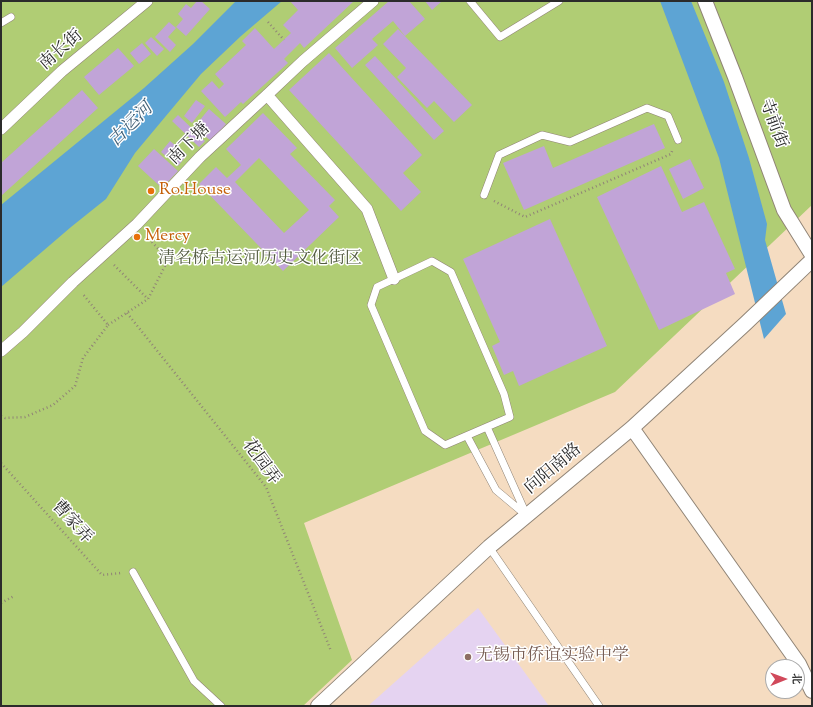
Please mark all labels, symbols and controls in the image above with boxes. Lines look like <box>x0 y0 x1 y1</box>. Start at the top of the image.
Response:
street label: 南长街 <box>36 27 88 75</box>
street label: 寺前街 <box>754 97 790 151</box>
water label: 古运河 <box>105 99 159 153</box>
street label: 南下塘 <box>165 120 215 170</box>
place label: Ro.House <box>159 181 231 201</box>
marker: Ro.House <box>146 186 156 196</box>
place label: Mercy <box>145 227 190 247</box>
marker: Mercy <box>132 232 142 242</box>
park label: 清名桥古运河历史文化街区 <box>158 250 362 270</box>
street label: 花园弄 <box>237 436 283 490</box>
street label: 向阳南路 <box>521 440 587 500</box>
street label: 曹家弄 <box>46 497 96 549</box>
place label: 无锡市侨谊实验中学 <box>476 647 629 667</box>
marker: 无锡市侨谊实验中学 <box>463 652 473 662</box>
north arrow <box>765 659 805 699</box>
text: 北 <box>788 673 804 684</box>

